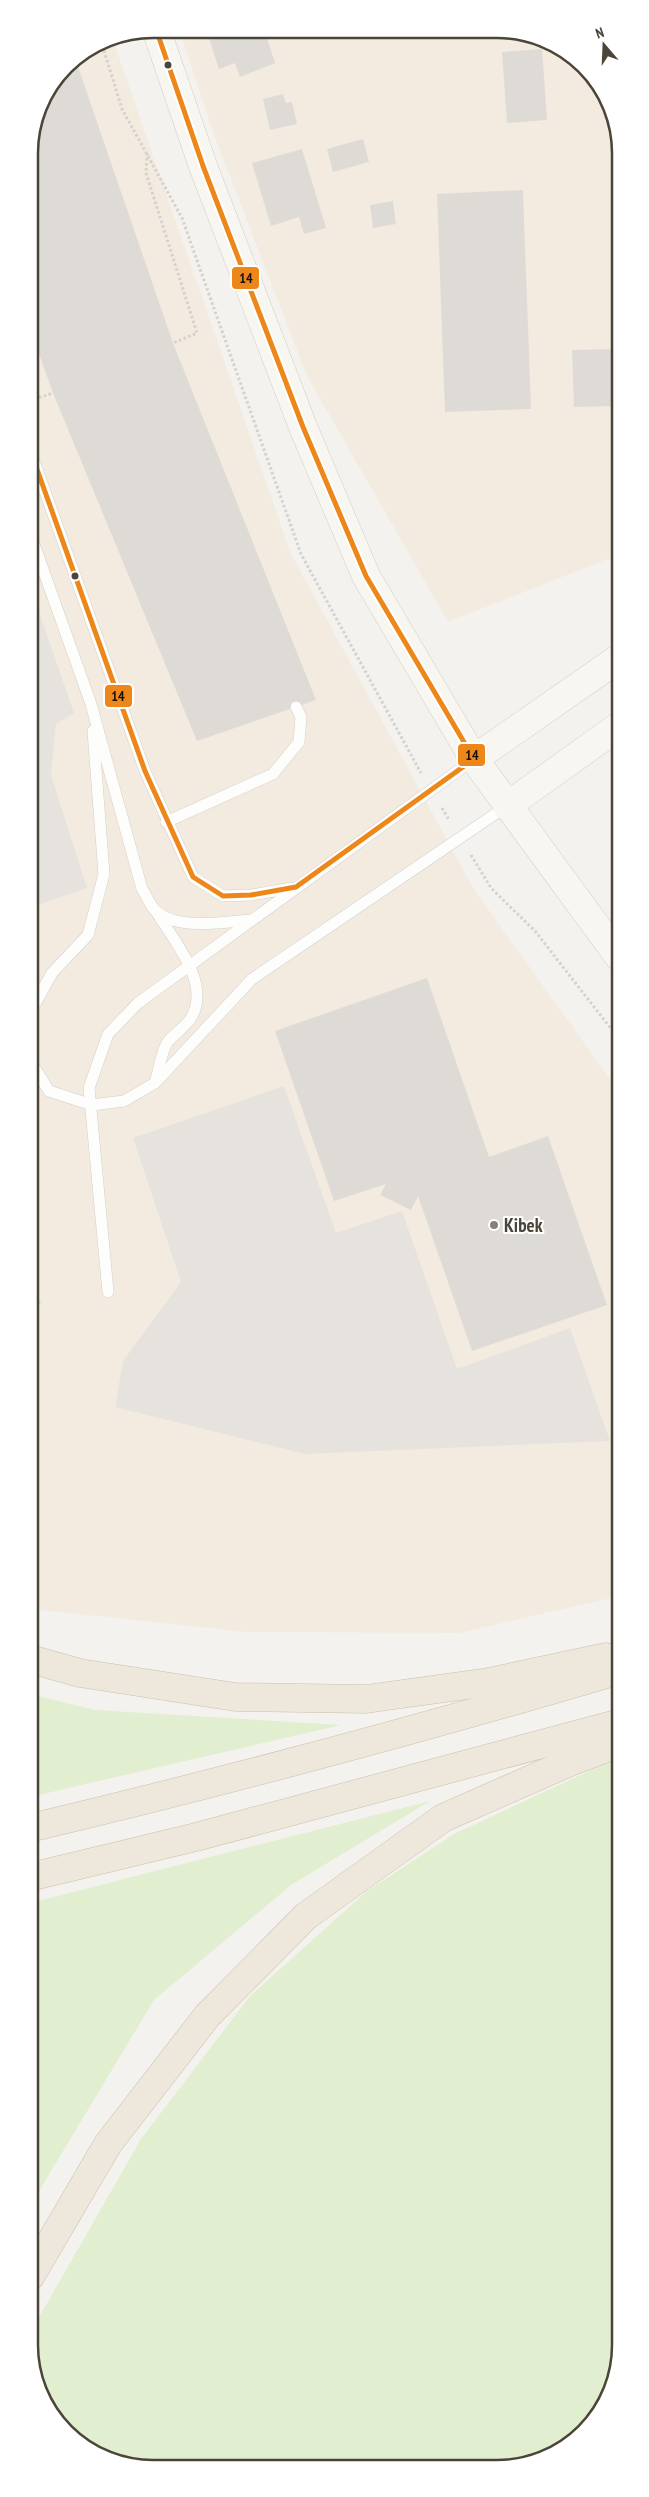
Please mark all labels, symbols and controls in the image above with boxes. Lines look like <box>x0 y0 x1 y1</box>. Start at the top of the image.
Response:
north arrow <box>579 20 629 70</box>
text: N <box>593 23 606 42</box>
unlabelled marker <box>163 60 173 70</box>
line badge: 14 <box>231 266 260 290</box>
text: 14 <box>239 269 253 287</box>
unlabelled marker <box>70 571 80 581</box>
line badge: 14 <box>104 684 133 708</box>
text: 14 <box>111 687 125 705</box>
line badge: 14 <box>457 743 486 767</box>
text: 14 <box>465 746 479 764</box>
place label: Kibek <box>504 1213 543 1237</box>
marker: Kibek <box>488 1219 500 1231</box>

